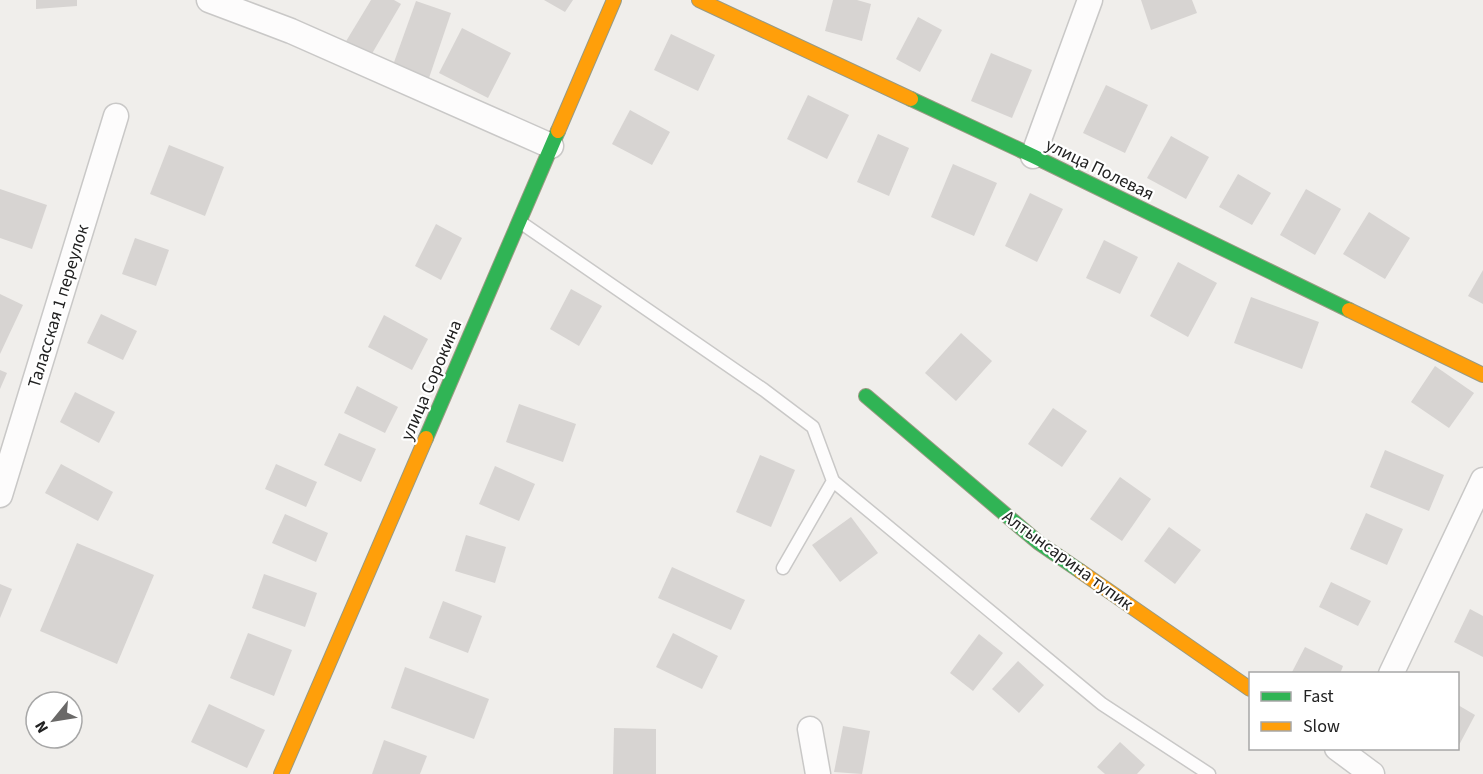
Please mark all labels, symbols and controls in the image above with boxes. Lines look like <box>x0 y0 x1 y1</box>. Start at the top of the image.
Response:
street label: улица Полевая <box>1041 132 1158 207</box>
street label: Таласская 1 переулок <box>22 221 95 391</box>
street label: улица Сорокина <box>395 316 468 444</box>
street label: Алтынсарина тупик <box>997 504 1138 616</box>
legend <box>1249 672 1459 750</box>
text: Fast <box>1303 684 1334 709</box>
north arrow <box>24 690 84 750</box>
text: Slow <box>1303 714 1340 739</box>
text: N <box>30 717 54 737</box>

